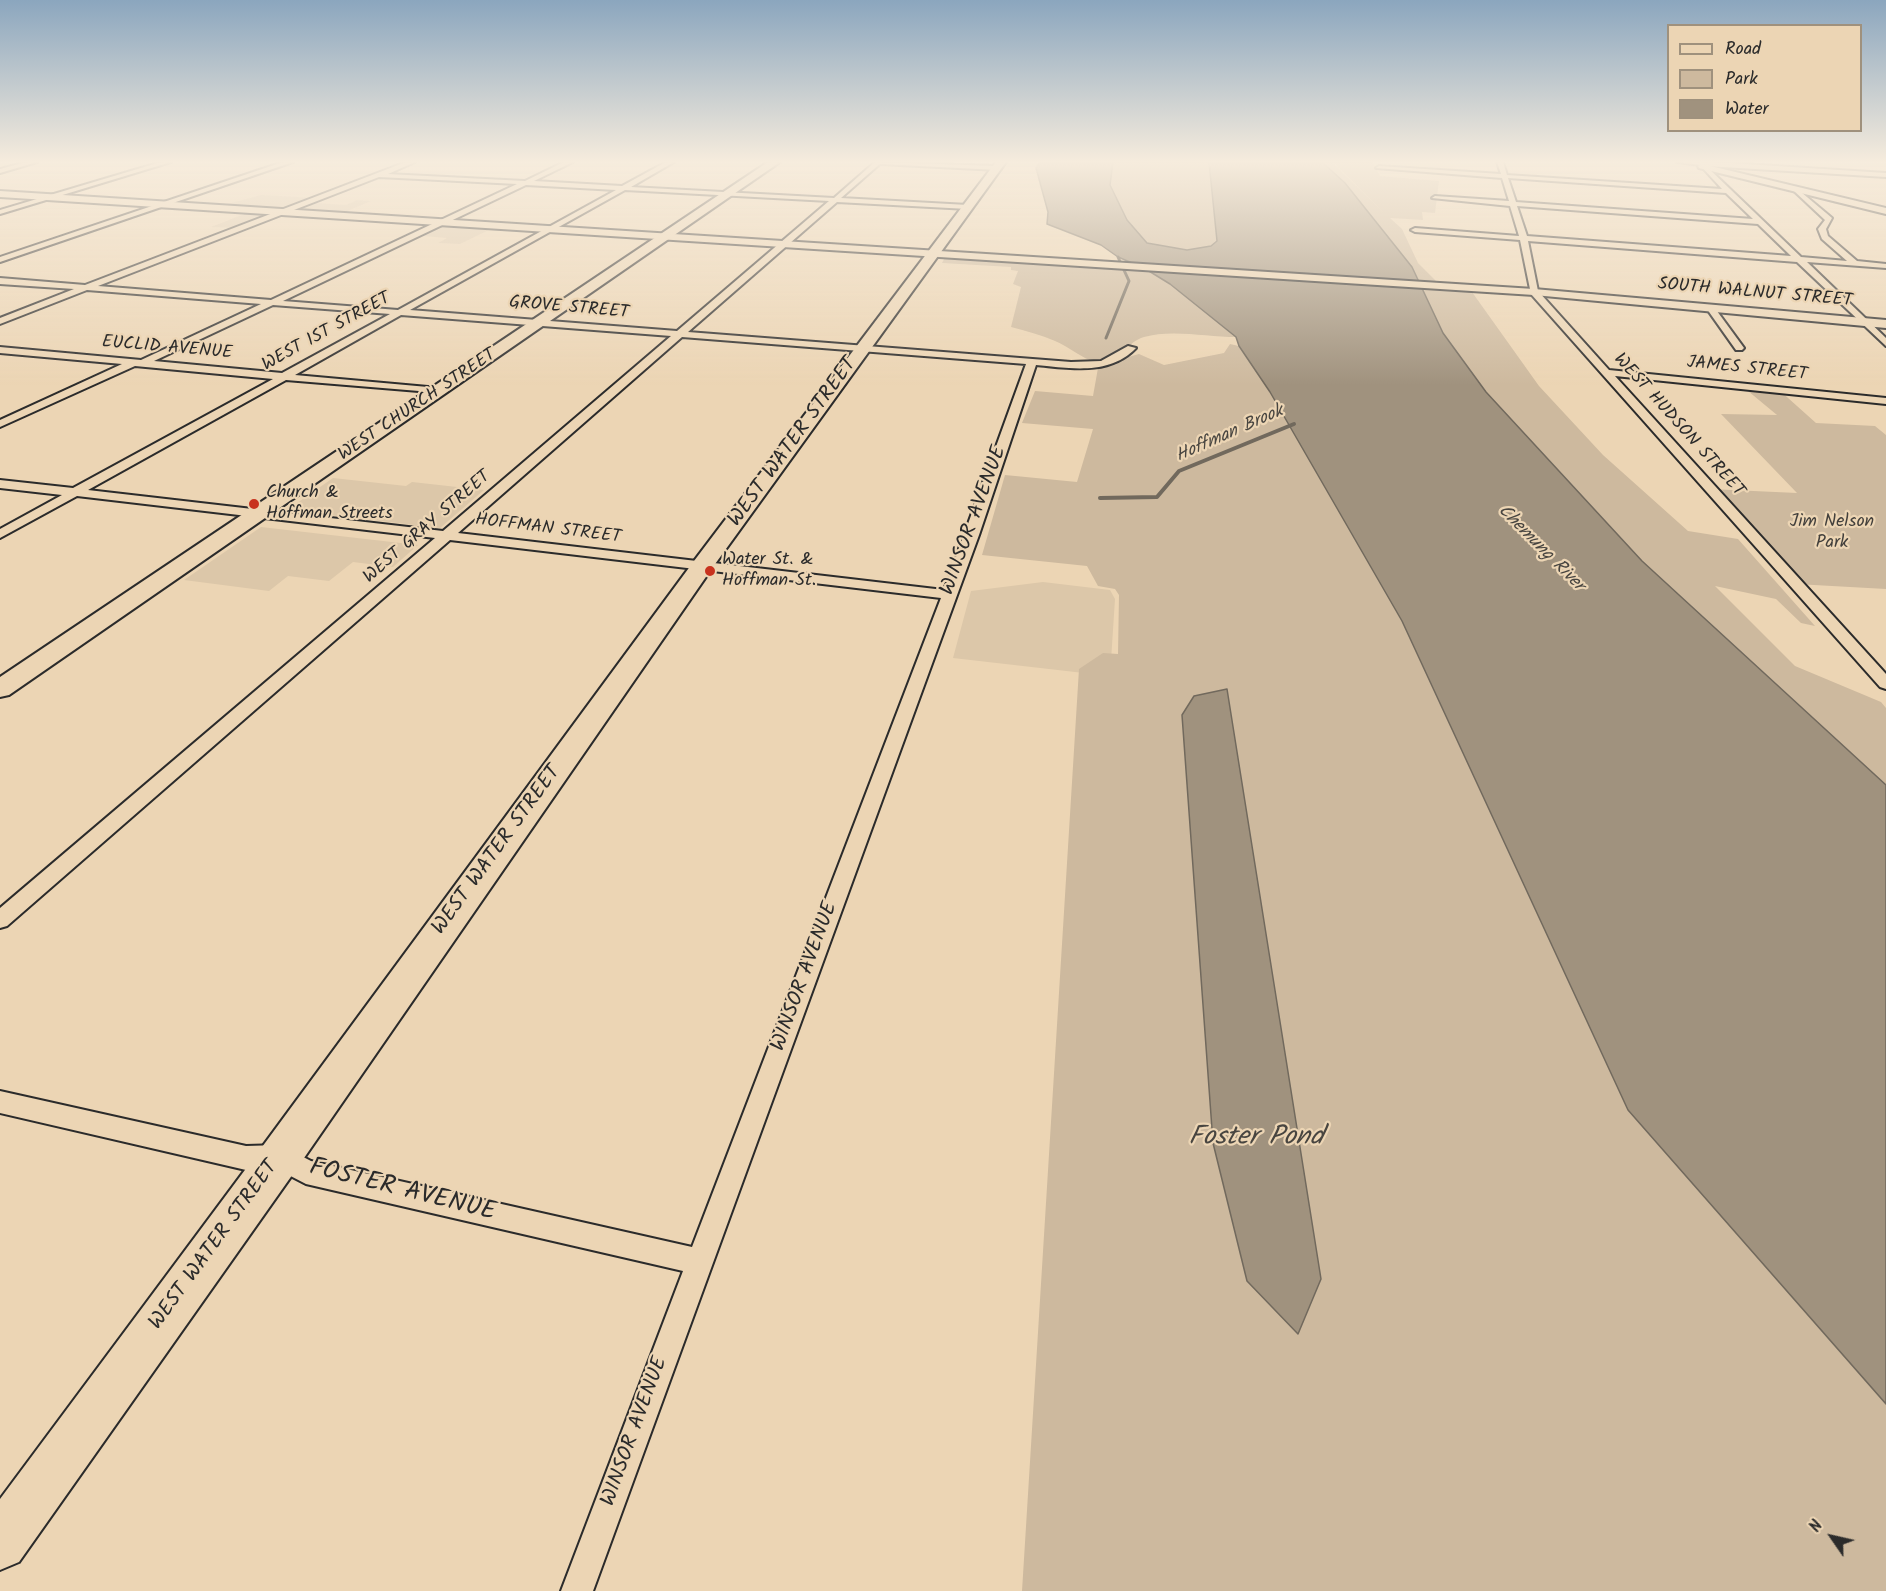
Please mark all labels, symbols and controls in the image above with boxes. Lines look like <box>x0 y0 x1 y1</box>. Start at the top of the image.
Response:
legend <box>1667 24 1862 132</box>
text: Road <box>1725 35 1761 64</box>
text: Park <box>1725 65 1758 94</box>
text: Water <box>1725 95 1769 124</box>
street label: SOUTH WALNUT STREET <box>1657 275 1853 313</box>
street label: WEST 1ST STREET <box>259 289 395 377</box>
street label: GROVE STREET <box>508 293 630 325</box>
street label: EUCLID AVENUE <box>101 333 233 365</box>
street label: WEST CHURCH STREET <box>335 345 501 467</box>
street label: WEST HUDSON STREET <box>1608 350 1748 502</box>
street label: WEST WATER STREET <box>724 353 864 533</box>
street label: JAMES STREET <box>1686 353 1808 387</box>
water label: Hoffman Brook <box>1173 402 1287 468</box>
street label: WINSOR AVENUE <box>936 443 1014 599</box>
street label: WEST GRAY STREET <box>360 467 496 589</box>
place label: Church & Hoffman Streets <box>266 483 393 526</box>
marker: Church & Hoffman Streets <box>247 497 261 511</box>
water label: Chemung River <box>1492 501 1588 597</box>
street label: HOFFMAN STREET <box>474 510 622 550</box>
park label: Jim Nelson Park <box>1790 512 1874 554</box>
place label: Water St. & Hoffman St. <box>722 550 816 592</box>
marker: Water St. & Hoffman St. <box>703 564 717 578</box>
street label: WEST WATER STREET <box>428 761 568 941</box>
street label: WINSOR AVENUE <box>767 899 845 1055</box>
water label: Foster Pond <box>1189 1123 1323 1155</box>
street label: FOSTER AVENUE <box>305 1154 499 1230</box>
street label: WEST WATER STREET <box>145 1156 285 1336</box>
street label: WINSOR AVENUE <box>597 1354 675 1510</box>
north arrow <box>1802 1507 1862 1567</box>
text: N <box>1803 1515 1830 1538</box>

